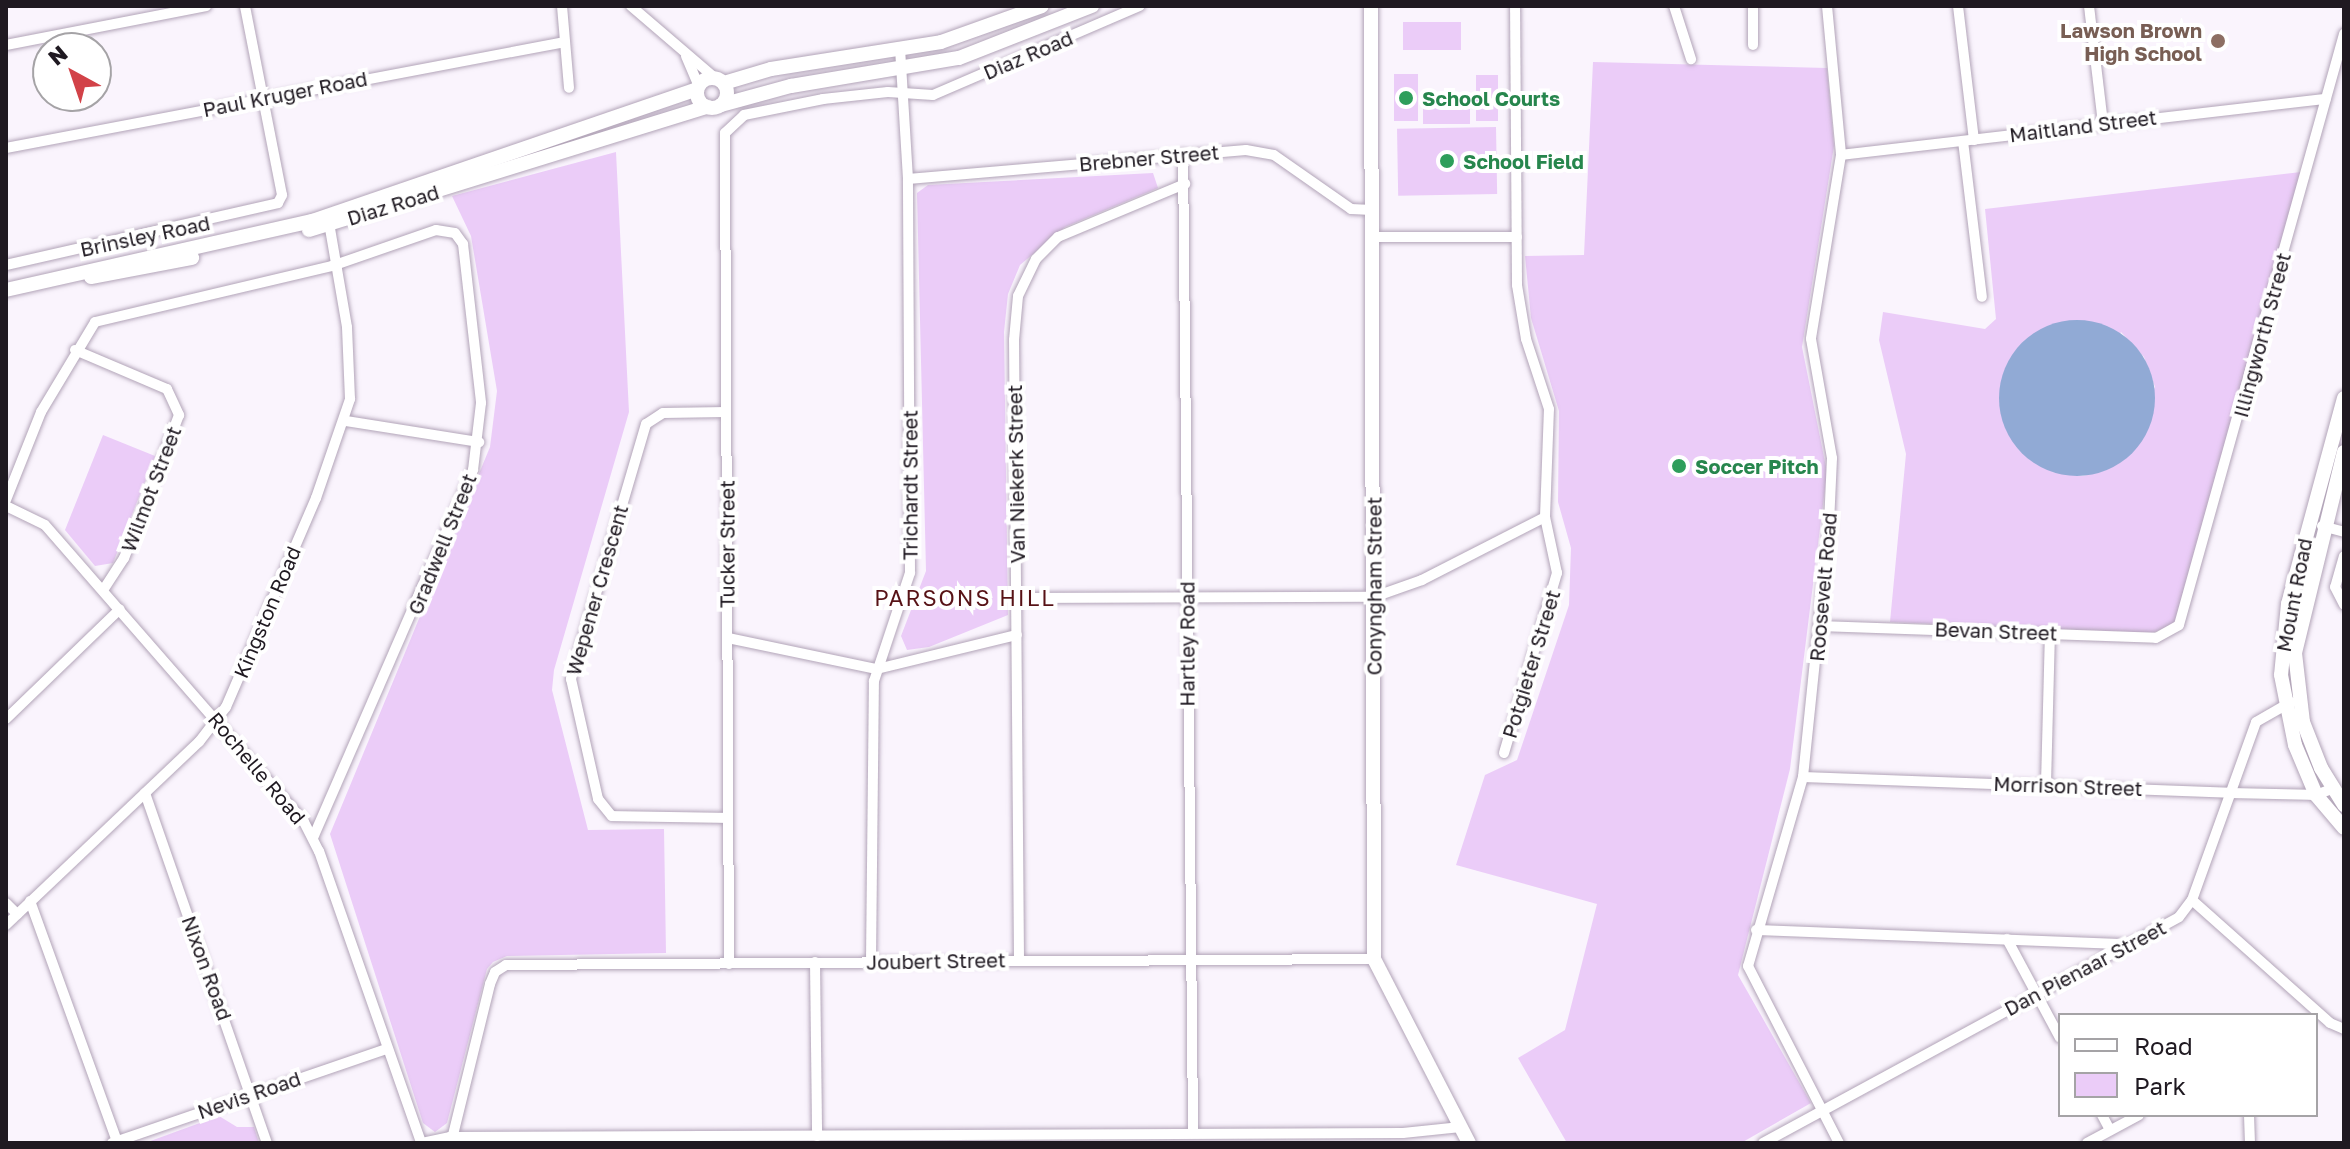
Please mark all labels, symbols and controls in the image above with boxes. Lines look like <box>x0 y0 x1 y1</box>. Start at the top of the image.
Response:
place label: Lawson Brown High School <box>2060 18 2202 65</box>
street label: Diaz Road <box>980 25 1076 85</box>
north arrow <box>32 32 112 112</box>
marker: Lawson Brown High School <box>2209 32 2227 50</box>
text: N <box>42 39 73 70</box>
street label: Paul Kruger Road <box>201 66 369 122</box>
place label: School Courts <box>1422 86 1560 110</box>
marker: School Courts <box>1397 89 1415 107</box>
street label: Maitland Street <box>2008 105 2158 147</box>
street label: Brebner Street <box>1078 140 1220 176</box>
place label: School Field <box>1463 149 1584 173</box>
marker: School Field <box>1438 152 1456 170</box>
street label: Diaz Road <box>344 180 442 230</box>
street label: Brinsley Road <box>78 211 212 261</box>
street label: Illingworth Street <box>2228 250 2296 420</box>
street label: Van Niekerk Street <box>1002 384 1030 564</box>
street label: Trichardt Street <box>898 410 922 560</box>
street label: Wilmot Street <box>116 423 186 555</box>
place label: Soccer Pitch <box>1695 454 1818 478</box>
marker: Soccer Pitch <box>1670 457 1688 475</box>
street label: Gradwell Street <box>403 470 481 618</box>
street label: Tucker Street <box>715 480 739 608</box>
street label: Conyngham Street <box>1362 497 1386 675</box>
street label: Wepener Crescent <box>561 502 633 678</box>
street label: Roosevelt Road <box>1805 511 1841 663</box>
street label: Mount Road <box>2271 536 2317 654</box>
street label: Kingston Road <box>228 543 306 681</box>
street label: Hartley Road <box>1175 581 1199 707</box>
district label: PARSONS HILL <box>874 585 1056 611</box>
street label: Potgieter Street <box>1497 587 1565 741</box>
street label: Bevan Street <box>1934 617 2058 645</box>
street label: Rochelle Road <box>203 707 311 829</box>
street label: Morrison Street <box>1993 771 2143 801</box>
street label: Nixon Road <box>177 912 237 1024</box>
street label: Dan Pienaar Street <box>2000 915 2170 1021</box>
street label: Joubert Street <box>866 948 1006 974</box>
legend <box>2058 1013 2318 1117</box>
text: Road <box>2134 1031 2193 1060</box>
street label: Nevis Road <box>194 1066 304 1124</box>
text: Park <box>2134 1071 2186 1100</box>

